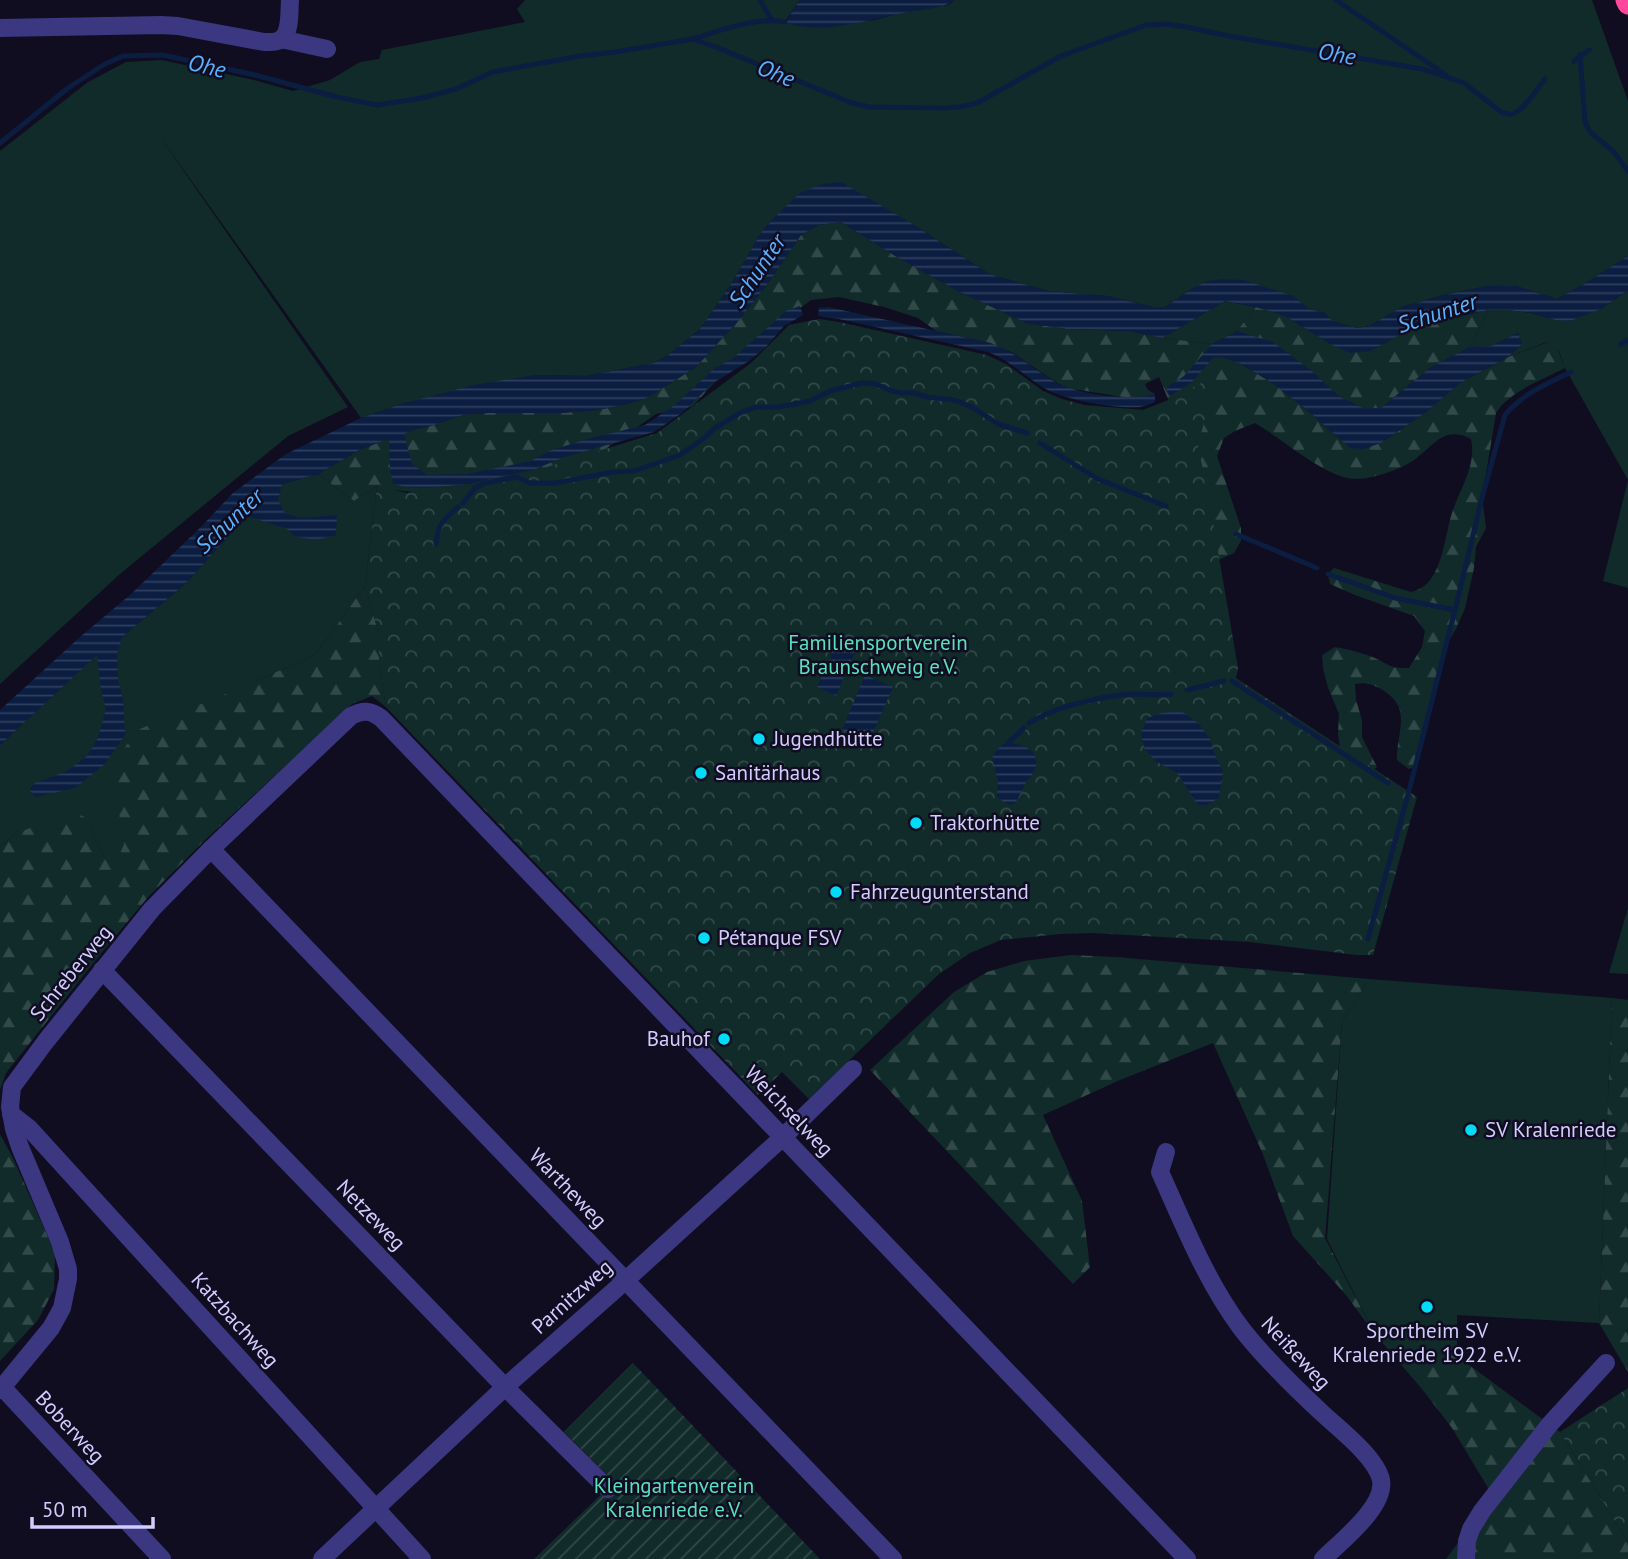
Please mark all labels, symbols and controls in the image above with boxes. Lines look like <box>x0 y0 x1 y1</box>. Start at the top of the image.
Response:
water label: Ohe <box>1316 36 1359 71</box>
water label: Ohe <box>185 47 229 84</box>
water label: Ohe <box>753 52 799 93</box>
water label: Schunter <box>721 227 793 313</box>
water label: Schunter <box>1393 286 1482 339</box>
water label: Schunter <box>189 481 270 559</box>
park label: Familiensportverein Braunschweig e.V. <box>788 629 968 680</box>
place label: Jugendhütte <box>772 725 883 752</box>
marker: Jugendhütte <box>751 731 767 747</box>
place label: Sanitärhaus <box>715 759 820 786</box>
marker: Sanitärhaus <box>693 765 709 781</box>
place label: Traktorhütte <box>930 809 1040 836</box>
marker: Traktorhütte <box>908 815 924 831</box>
place label: Fahrzeugunterstand <box>850 878 1029 905</box>
marker: Fahrzeugunterstand <box>828 884 844 900</box>
street label: Schreberweg <box>24 919 118 1026</box>
place label: Pétanque FSV <box>718 924 842 951</box>
marker: Pétanque FSV <box>696 930 712 946</box>
place label: Bauhof <box>647 1025 711 1052</box>
marker: Bauhof <box>716 1031 732 1047</box>
street label: Weichselweg <box>739 1059 839 1162</box>
place label: SV Kralenriede <box>1485 1116 1617 1143</box>
marker: SV Kralenriede <box>1463 1122 1479 1138</box>
street label: Wartheweg <box>524 1142 613 1233</box>
street label: Netzeweg <box>331 1174 412 1256</box>
street label: Parnitzweg <box>526 1253 618 1340</box>
street label: Katzbachweg <box>186 1266 285 1373</box>
marker: Sportheim SV Kralenriede 1922 e.V. <box>1419 1299 1435 1315</box>
street label: Neißeweg <box>1256 1310 1337 1395</box>
place label: Sportheim SV Kralenriede 1922 e.V. <box>1333 1317 1521 1368</box>
street label: Boberweg <box>30 1385 111 1469</box>
park label: Kleingartenverein Kralenriede e.V. <box>594 1472 754 1523</box>
scale bar <box>32 1486 152 1530</box>
text: 50 m <box>42 1496 88 1523</box>

